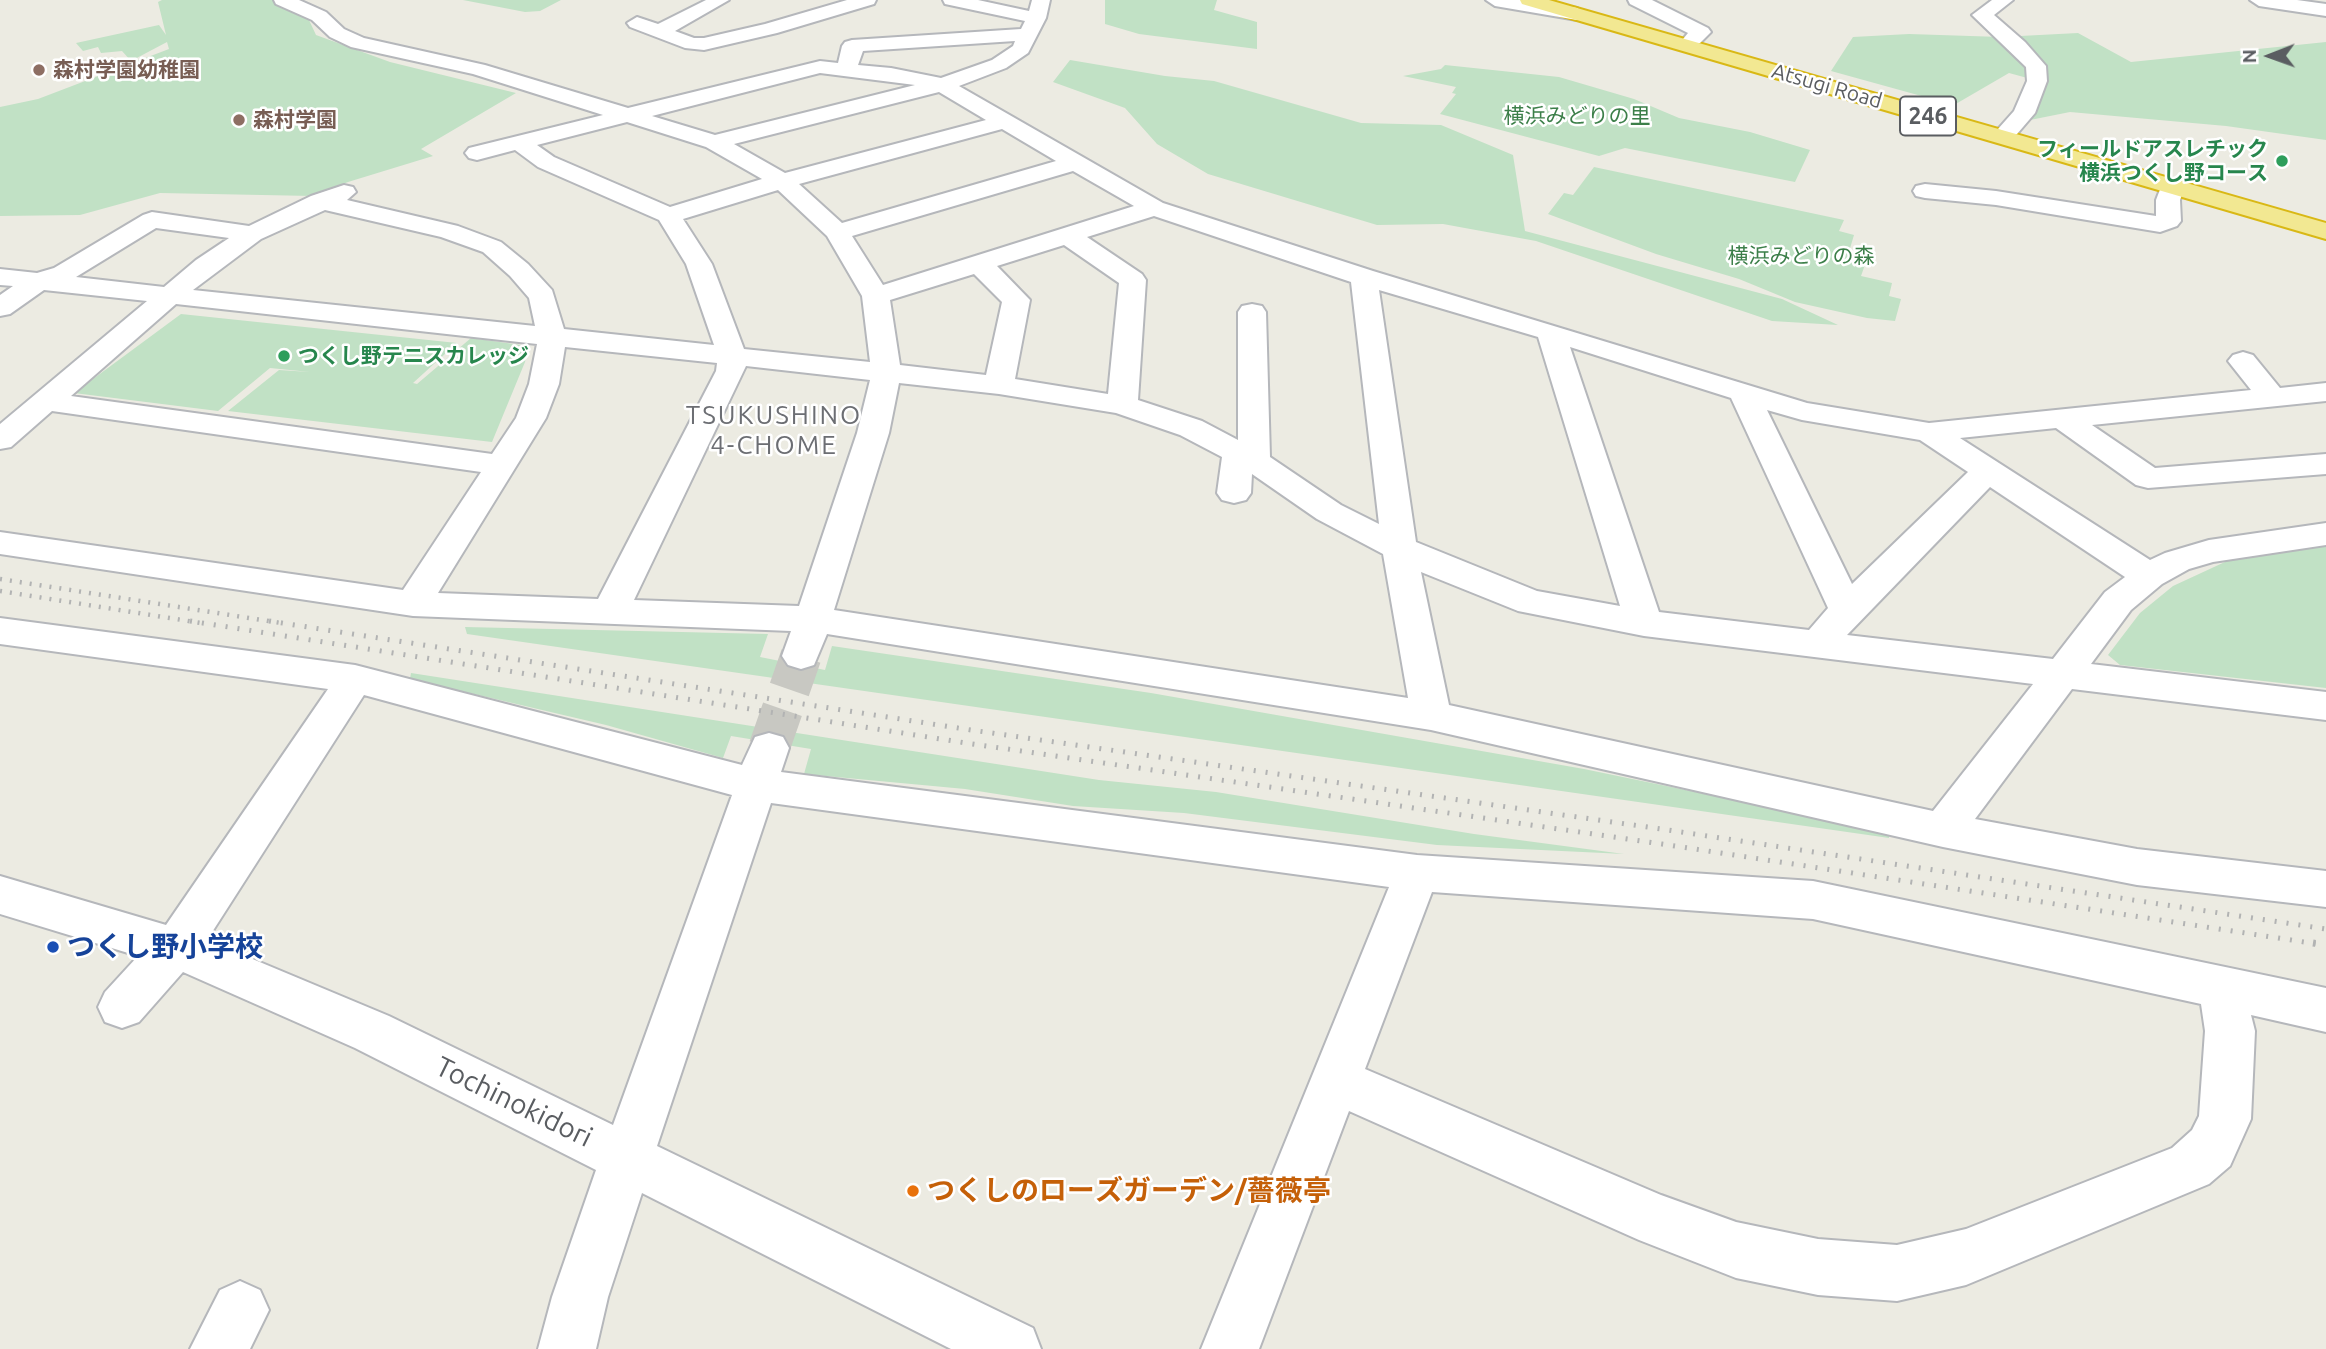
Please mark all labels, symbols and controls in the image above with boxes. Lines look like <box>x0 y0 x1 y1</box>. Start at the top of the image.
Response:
north arrow <box>2235 21 2305 91</box>
text: N <box>2238 49 2260 64</box>
place label: 森村学園幼稚園 <box>53 57 200 83</box>
street label: Atsugi Road <box>1769 58 1885 114</box>
marker: 森村学園幼稚園 <box>31 62 47 78</box>
road number: 246 <box>1900 97 1956 136</box>
park label: 横浜みどりの里 <box>1504 103 1650 129</box>
place label: 森村学園 <box>253 107 337 133</box>
marker: 森村学園 <box>231 112 247 128</box>
place label: フィールドアスレチック 横浜つくし野コース <box>2037 136 2268 186</box>
marker: フィールドアスレチック 横浜つくし野コース <box>2274 153 2290 169</box>
park label: 横浜みどりの森 <box>1728 243 1874 269</box>
place label: つくし野テニスカレッジ <box>298 343 529 369</box>
marker: つくし野テニスカレッジ <box>276 348 292 364</box>
district label: TSUKUSHINO 4-CHOME <box>687 399 861 460</box>
place label: つくし野小学校 <box>67 930 263 964</box>
marker: つくし野小学校 <box>45 939 61 955</box>
street label: Tochinokidori <box>430 1050 598 1154</box>
place label: つくしのローズガーデン/薔薇亭 <box>927 1174 1331 1208</box>
marker: つくしのローズガーデン/薔薇亭 <box>905 1183 921 1199</box>

